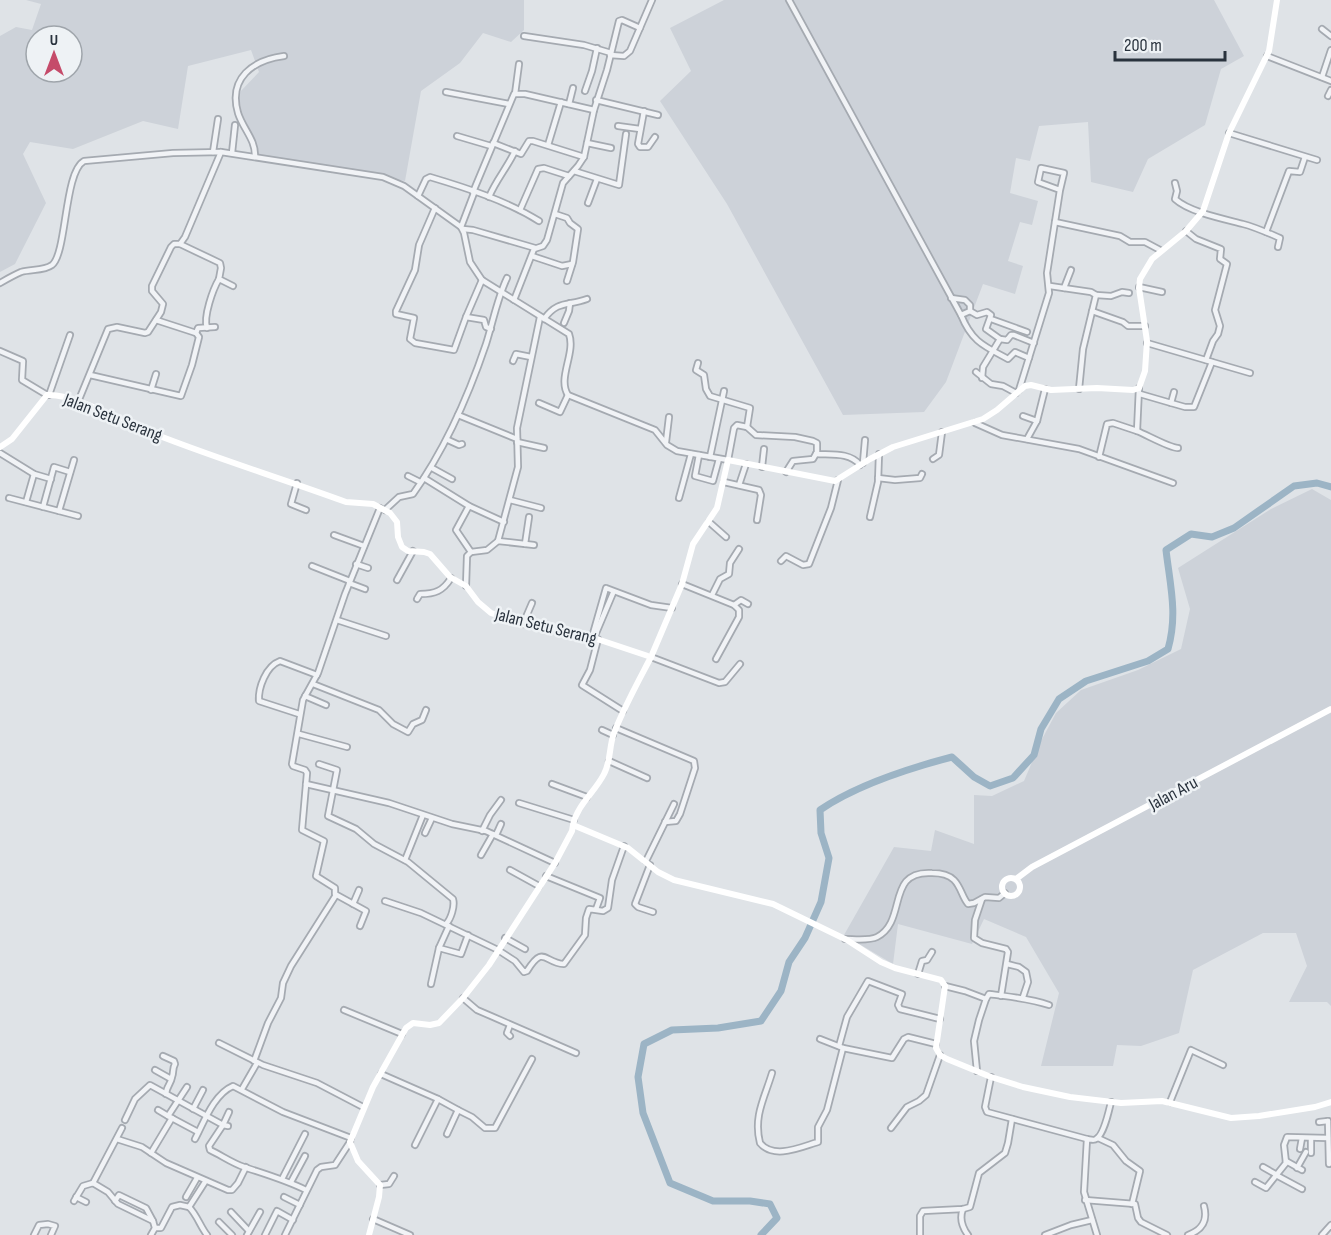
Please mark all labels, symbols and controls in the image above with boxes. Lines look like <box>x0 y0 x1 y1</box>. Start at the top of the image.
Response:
north arrow <box>24 24 84 84</box>
scale bar <box>1115 24 1224 62</box>
text: U <box>50 31 58 50</box>
text: 200 m <box>1124 35 1162 56</box>
street label: Jalan Setu Serang <box>60 389 165 446</box>
street label: Jalan Setu Serang <box>492 603 599 649</box>
street label: Jalan Aru <box>1144 772 1201 815</box>

